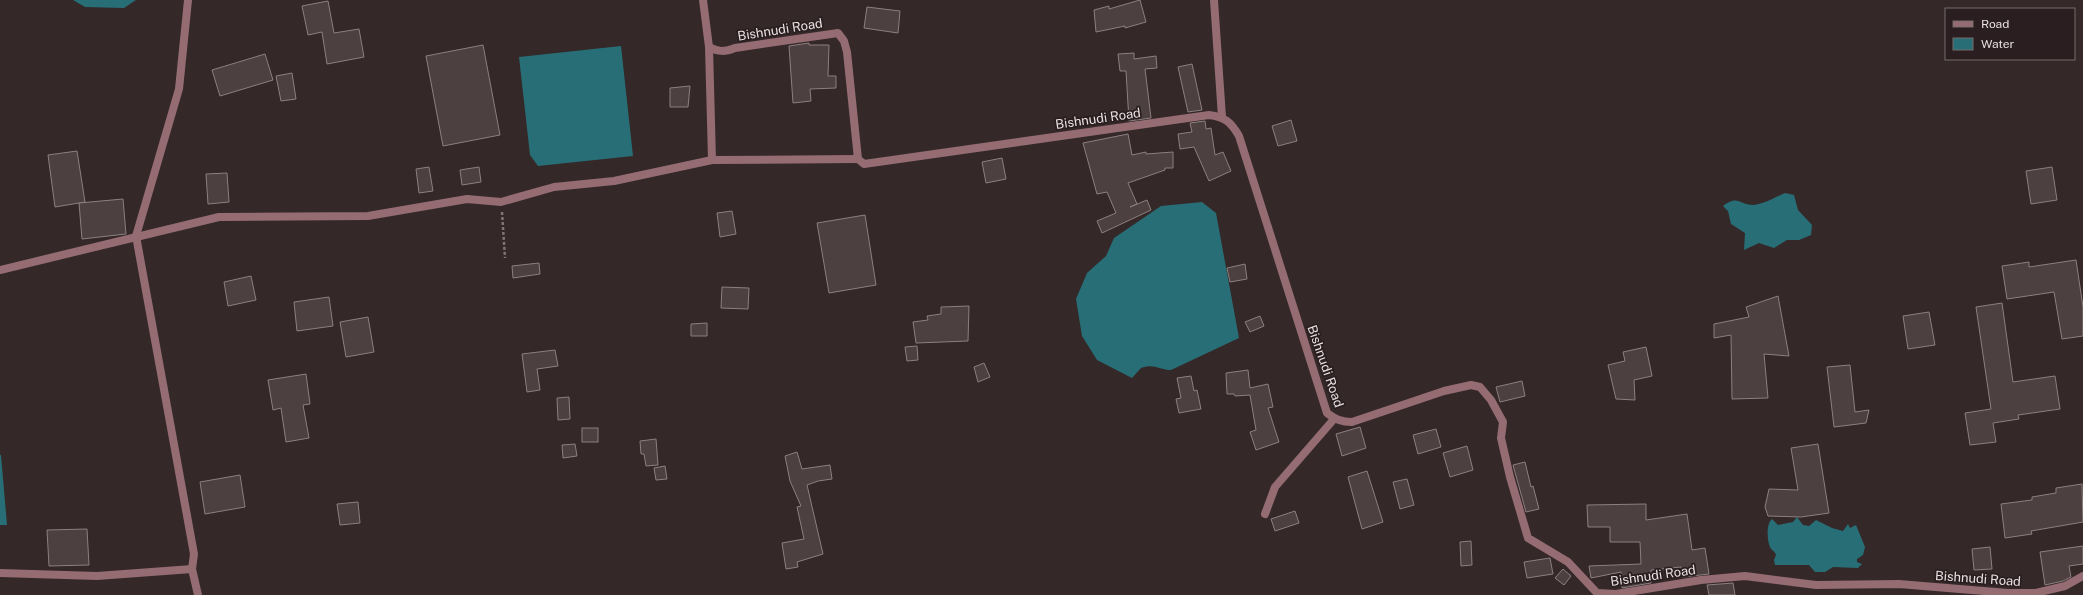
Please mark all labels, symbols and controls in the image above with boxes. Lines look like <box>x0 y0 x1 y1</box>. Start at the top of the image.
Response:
legend <box>1945 8 2075 60</box>
street label: Bishnudi Road <box>736 15 824 44</box>
text: Road <box>1981 17 2009 31</box>
text: Water <box>1981 37 2015 51</box>
street label: Bishnudi Road <box>1054 105 1142 132</box>
street label: Bishnudi Road <box>1304 323 1347 409</box>
street label: Bishnudi Road <box>1609 562 1697 589</box>
street label: Bishnudi Road <box>1935 568 2021 589</box>

